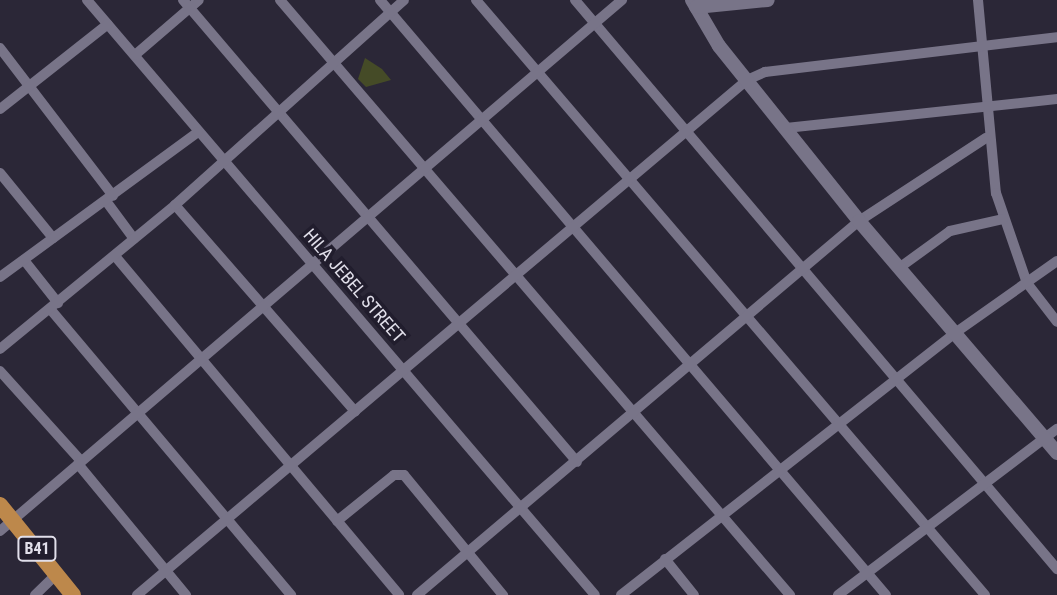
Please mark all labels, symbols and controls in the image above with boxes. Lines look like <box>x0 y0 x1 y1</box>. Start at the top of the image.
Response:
street label: HILA JEBEL STREET <box>299 225 409 347</box>
road number: B41 <box>16 536 58 562</box>

